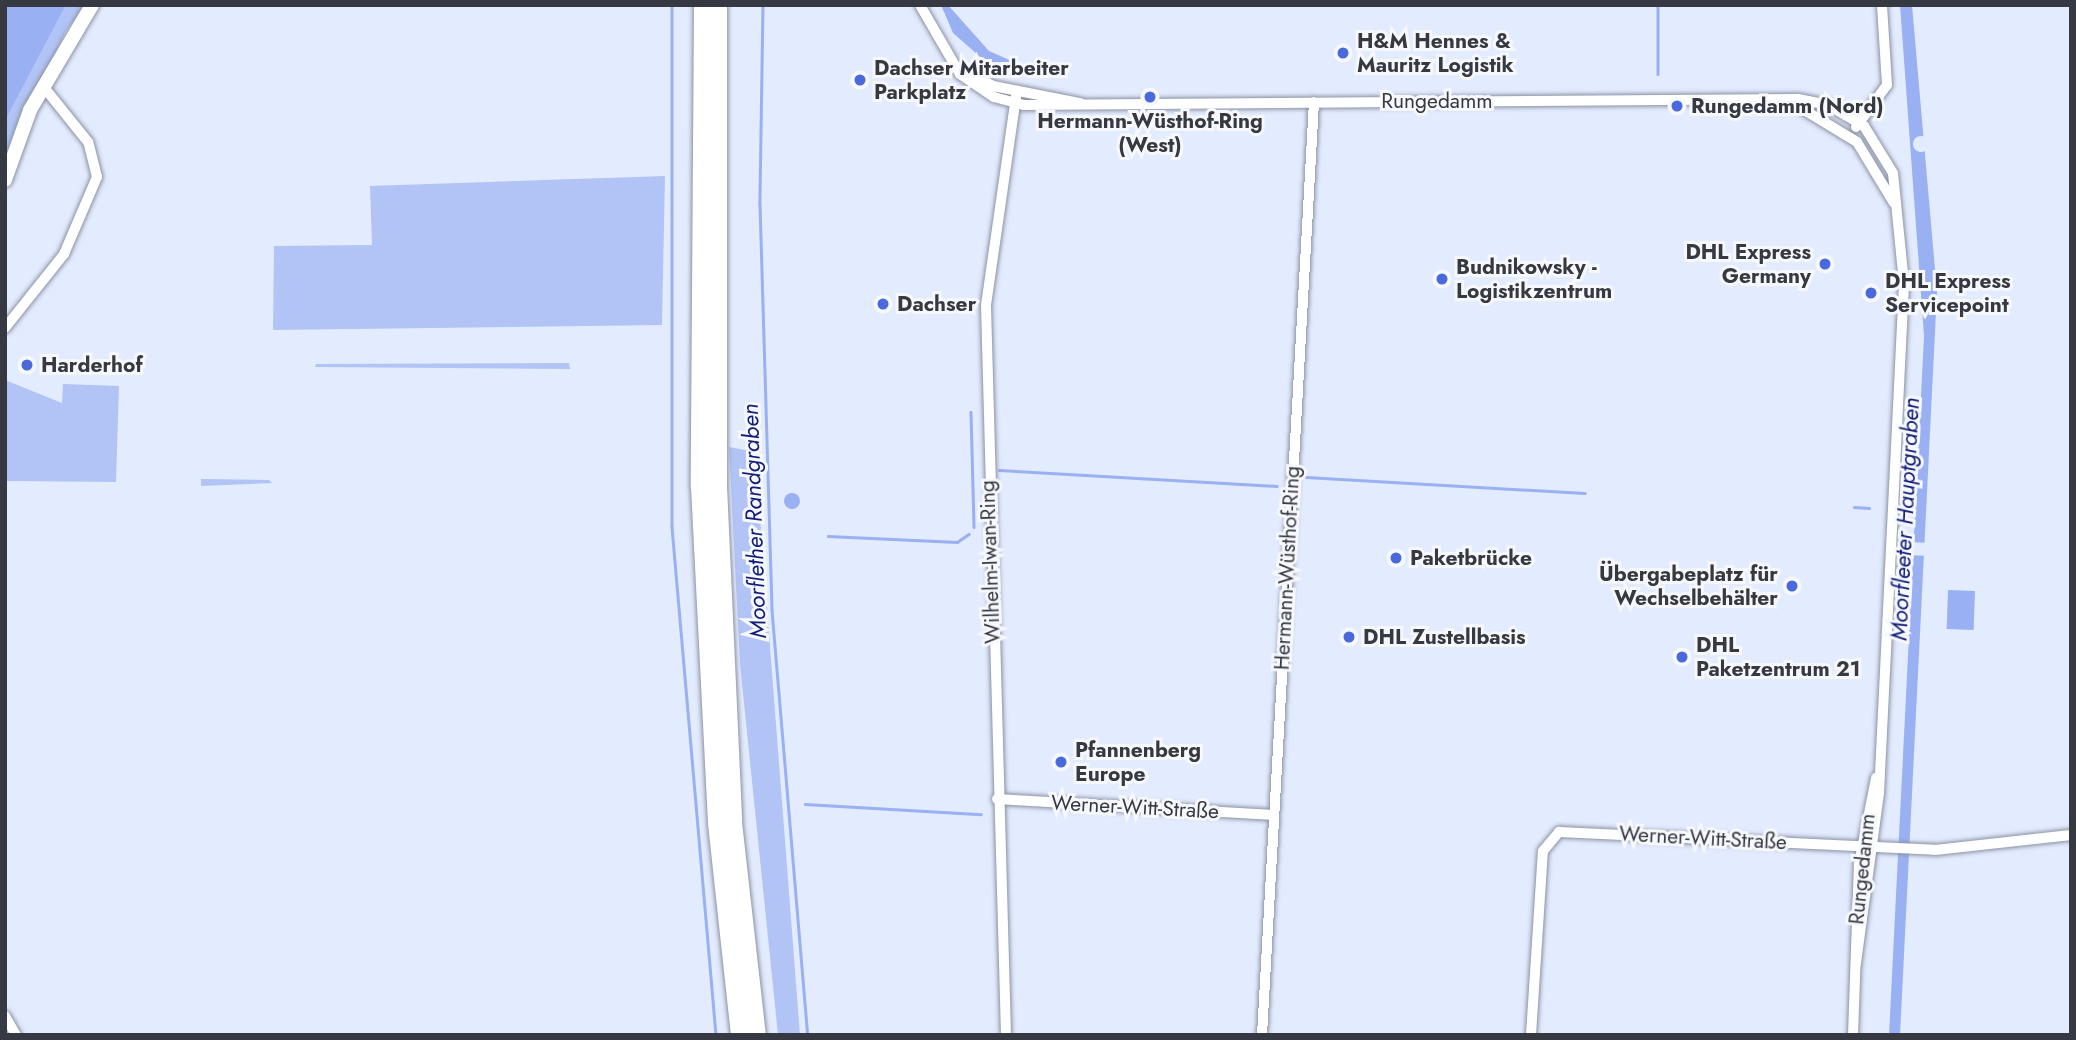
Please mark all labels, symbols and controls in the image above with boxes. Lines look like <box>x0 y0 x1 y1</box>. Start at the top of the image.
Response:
place label: H&M Hennes & Mauritz Logistik <box>1357 28 1514 78</box>
marker: H&M Hennes & Mauritz Logistik <box>1335 45 1351 61</box>
place label: Dachser Mitarbeiter Parkplatz <box>874 55 1069 105</box>
marker: Dachser Mitarbeiter Parkplatz <box>852 72 868 88</box>
street label: Rungedamm <box>1381 88 1493 114</box>
marker: Hermann-Wüsthof-Ring (West) <box>1142 89 1158 105</box>
place label: Rungedamm (Nord) <box>1691 93 1884 119</box>
marker: Rungedamm (Nord) <box>1669 98 1685 114</box>
place label: Hermann-Wüsthof-Ring (West) <box>1037 108 1263 158</box>
place label: DHL Express Germany <box>1685 239 1811 289</box>
place label: Budnikowsky - Logistikzentrum <box>1456 254 1612 304</box>
marker: DHL Express Germany <box>1817 256 1833 272</box>
place label: DHL Express Servicepoint <box>1885 268 2011 318</box>
marker: Budnikowsky - Logistikzentrum <box>1434 271 1450 287</box>
marker: DHL Express Servicepoint <box>1863 285 1879 301</box>
place label: Dachser <box>897 291 976 317</box>
marker: Dachser <box>875 296 891 312</box>
place label: Harderhof <box>41 352 143 378</box>
marker: Harderhof <box>19 357 35 373</box>
water label: Moorfleeter Hauptgraben <box>1885 397 1925 641</box>
water label: Moorflether Randgraben <box>736 403 772 639</box>
street label: Hermann-Wüsthof-Ring <box>1269 465 1305 671</box>
street label: Wilhelm-Iwan-Ring <box>975 480 1005 644</box>
place label: Paketbrücke <box>1410 545 1532 571</box>
marker: Paketbrücke <box>1388 550 1404 566</box>
place label: Übergabeplatz für Wechselbehälter <box>1599 561 1778 611</box>
marker: Übergabeplatz für Wechselbehälter <box>1784 578 1800 594</box>
place label: DHL Zustellbasis <box>1363 624 1526 650</box>
marker: DHL Zustellbasis <box>1341 629 1357 645</box>
place label: DHL Paketzentrum 21 <box>1696 632 1860 682</box>
marker: DHL Paketzentrum 21 <box>1674 649 1690 665</box>
place label: Pfannenberg Europe <box>1075 737 1201 787</box>
marker: Pfannenberg Europe <box>1053 754 1069 770</box>
street label: Werner-Witt-Straße <box>1051 790 1219 824</box>
street label: Rungedamm <box>1844 812 1880 926</box>
street label: Werner-Witt-Straße <box>1619 821 1787 855</box>

